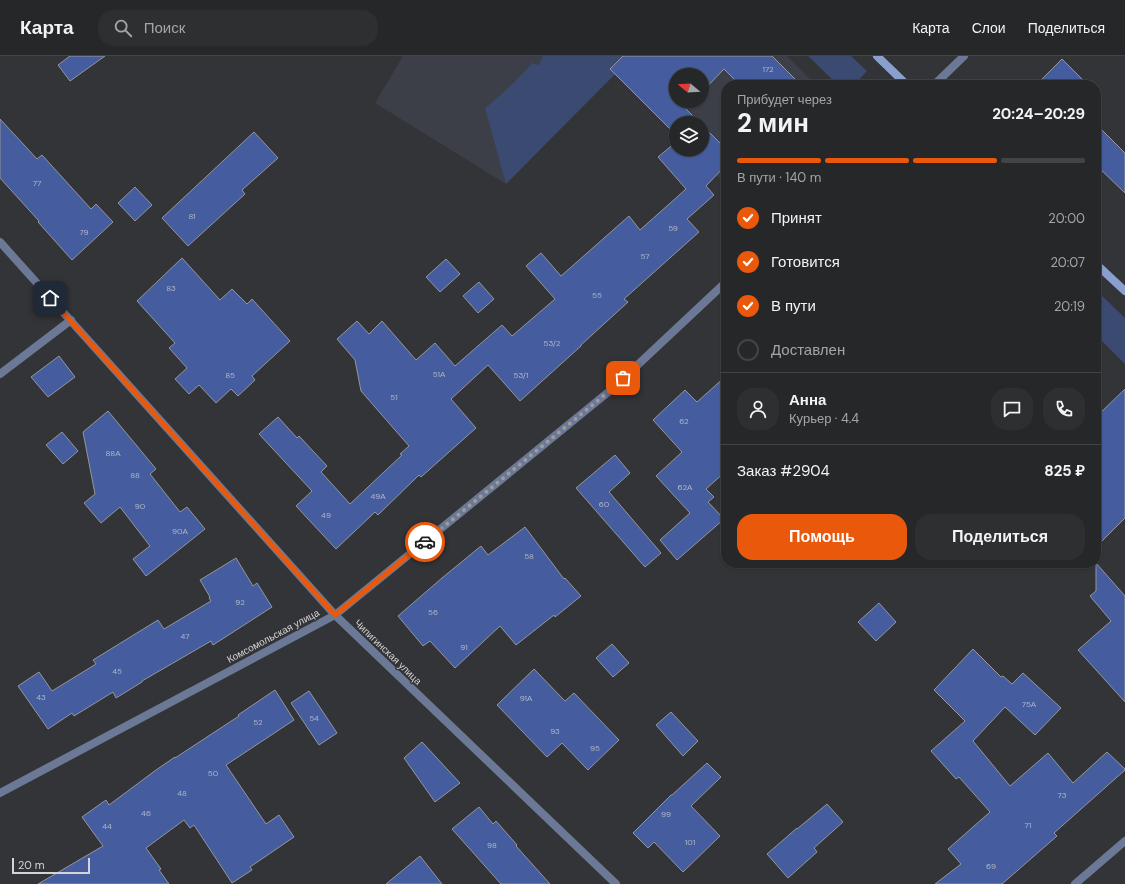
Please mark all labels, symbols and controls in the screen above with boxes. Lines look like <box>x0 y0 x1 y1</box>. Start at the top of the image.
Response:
search box <box>98 10 378 46</box>
text: Карта <box>20 15 74 40</box>
icon: search <box>112 17 134 39</box>
text: Поиск <box>144 18 185 38</box>
text: Карта <box>912 19 950 37</box>
text: Слои <box>972 19 1006 37</box>
text: Поделиться <box>1028 19 1105 37</box>
house number: 172 <box>762 64 774 74</box>
north arrow <box>669 68 709 108</box>
map controls <box>669 68 709 156</box>
text: Прибудет через <box>737 91 832 108</box>
text: 20:24–20:29 <box>992 104 1085 124</box>
text: 2 мин <box>737 106 809 140</box>
button: layers <box>669 116 709 156</box>
text: В пути · 140 m <box>737 169 821 186</box>
house number: 77 <box>33 178 41 188</box>
icon: check <box>737 207 759 229</box>
text: Принят <box>771 208 822 228</box>
text: 20:00 <box>1048 210 1085 227</box>
house number: 81 <box>188 211 196 221</box>
house number: 59 <box>668 223 678 233</box>
house number: 79 <box>79 227 89 237</box>
house number: 57 <box>640 251 650 261</box>
icon: check <box>737 251 759 273</box>
text: Готовится <box>771 252 840 272</box>
text: 20:07 <box>1050 254 1085 271</box>
pin <box>33 281 67 315</box>
house number: 83 <box>166 283 176 293</box>
icon: home <box>39 287 61 309</box>
house number: 55 <box>592 290 602 300</box>
icon: check <box>737 295 759 317</box>
text: В пути <box>771 296 816 316</box>
text: 20:19 <box>1054 298 1085 315</box>
house number: 53/2 <box>544 338 561 348</box>
text: Доставлен <box>771 340 845 360</box>
pin <box>606 361 640 395</box>
icon: bag <box>612 367 634 389</box>
house number: 51А <box>433 369 446 379</box>
house number: 85 <box>225 370 235 380</box>
house number: 53/1 <box>514 370 528 380</box>
button: person <box>737 388 779 430</box>
button: chat <box>991 388 1033 430</box>
button: phone <box>1043 388 1085 430</box>
text: Анна <box>789 390 826 410</box>
house number: 51 <box>390 392 398 402</box>
text: Курьер · 4.4 <box>789 410 859 427</box>
house number: 62 <box>679 416 689 426</box>
house number: 88А <box>105 448 121 458</box>
text: Заказ #2904 <box>737 461 830 481</box>
text: 825 ₽ <box>1044 461 1085 481</box>
house number: 88 <box>130 470 140 480</box>
house number: 62А <box>678 482 693 492</box>
house number: 49А <box>370 491 386 501</box>
house number: 60 <box>599 499 610 509</box>
house number: 90 <box>135 501 146 511</box>
house number: 49 <box>321 510 331 520</box>
button: Помощь <box>737 514 907 560</box>
button: Поделиться <box>915 514 1085 560</box>
courier <box>405 522 445 562</box>
house number: 90А <box>172 526 189 536</box>
icon: car <box>414 531 436 553</box>
house number: 58 <box>524 551 534 561</box>
house number: 92 <box>235 597 245 607</box>
street label: Комсомольская улица <box>225 606 322 666</box>
house number: 56 <box>428 607 438 617</box>
street label: Чипигинская улица <box>352 617 425 688</box>
house number: 47 <box>180 631 190 641</box>
house number: 91 <box>460 642 468 652</box>
house number: 45 <box>112 666 122 676</box>
house number: 43 <box>36 692 46 702</box>
house number: 91А <box>520 693 533 703</box>
house number: 75А <box>1022 699 1037 709</box>
house number: 54 <box>309 713 319 723</box>
house number: 52 <box>253 717 263 727</box>
house number: 93 <box>550 726 560 736</box>
house number: 95 <box>590 743 600 753</box>
house number: 50 <box>208 768 219 778</box>
house number: 48 <box>177 788 187 798</box>
house number: 73 <box>1058 790 1067 800</box>
house number: 46 <box>141 808 151 818</box>
house number: 99 <box>661 809 671 819</box>
house number: 71 <box>1025 820 1031 830</box>
house number: 44 <box>102 821 112 831</box>
house number: 101 <box>685 837 695 847</box>
house number: 98 <box>487 840 497 850</box>
scale bar <box>12 856 90 875</box>
text: 20 m <box>18 858 44 872</box>
house number: 69 <box>986 861 996 871</box>

